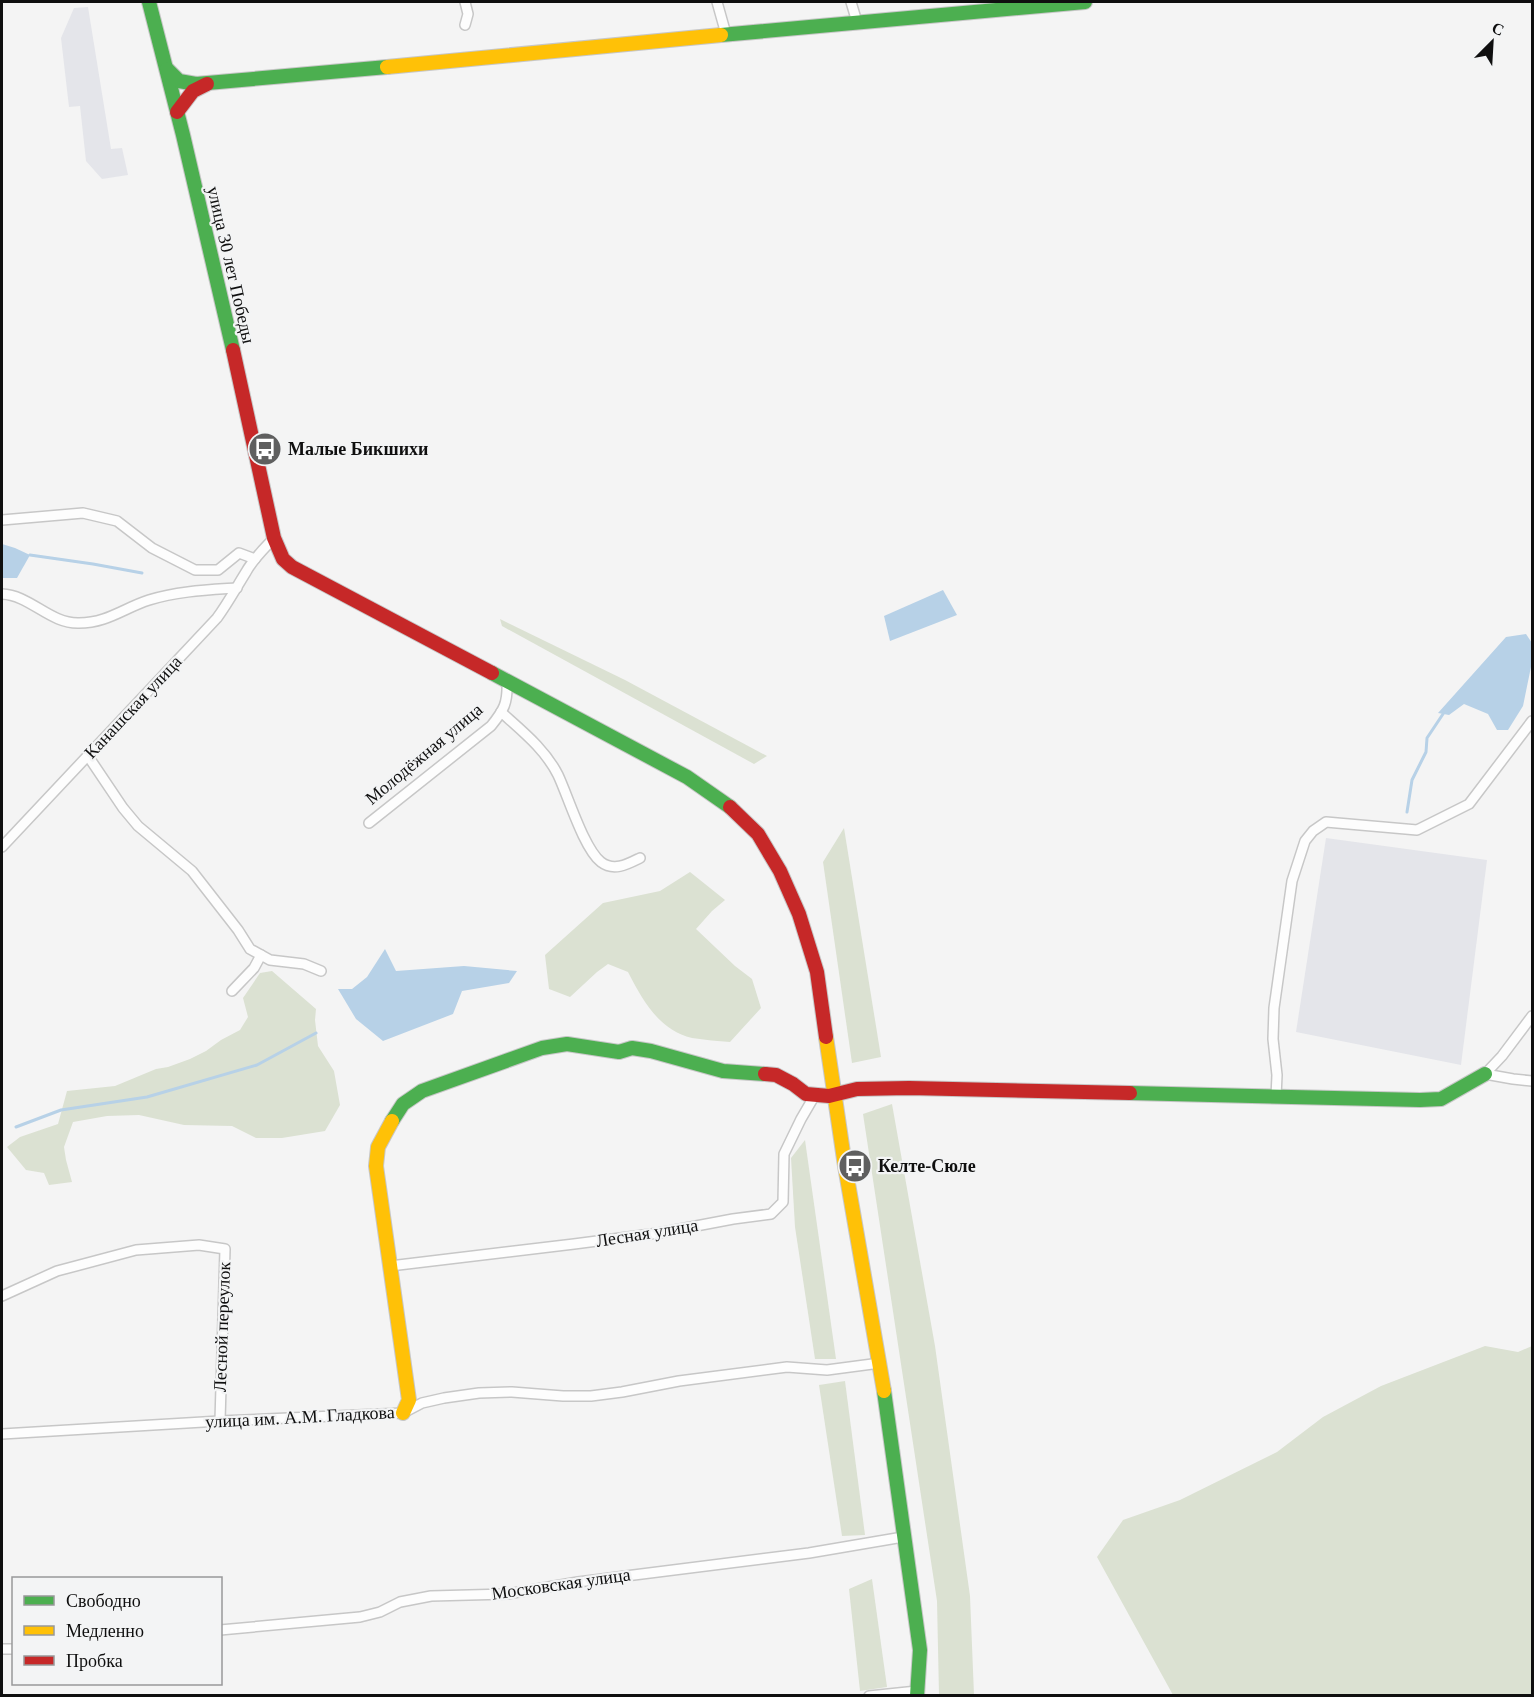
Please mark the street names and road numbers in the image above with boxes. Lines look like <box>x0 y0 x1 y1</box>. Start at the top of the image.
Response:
street label: улица 30 лет Победы <box>203 184 259 346</box>
street label: Канашская улица <box>80 652 186 762</box>
street label: Молодёжная улица <box>362 699 486 809</box>
street label: Лесная улица <box>594 1215 700 1251</box>
street label: Лесной переулок <box>210 1261 234 1393</box>
street label: улица им. А.М. Гладкова <box>205 1402 395 1432</box>
street label: Московская улица <box>490 1564 632 1604</box>

